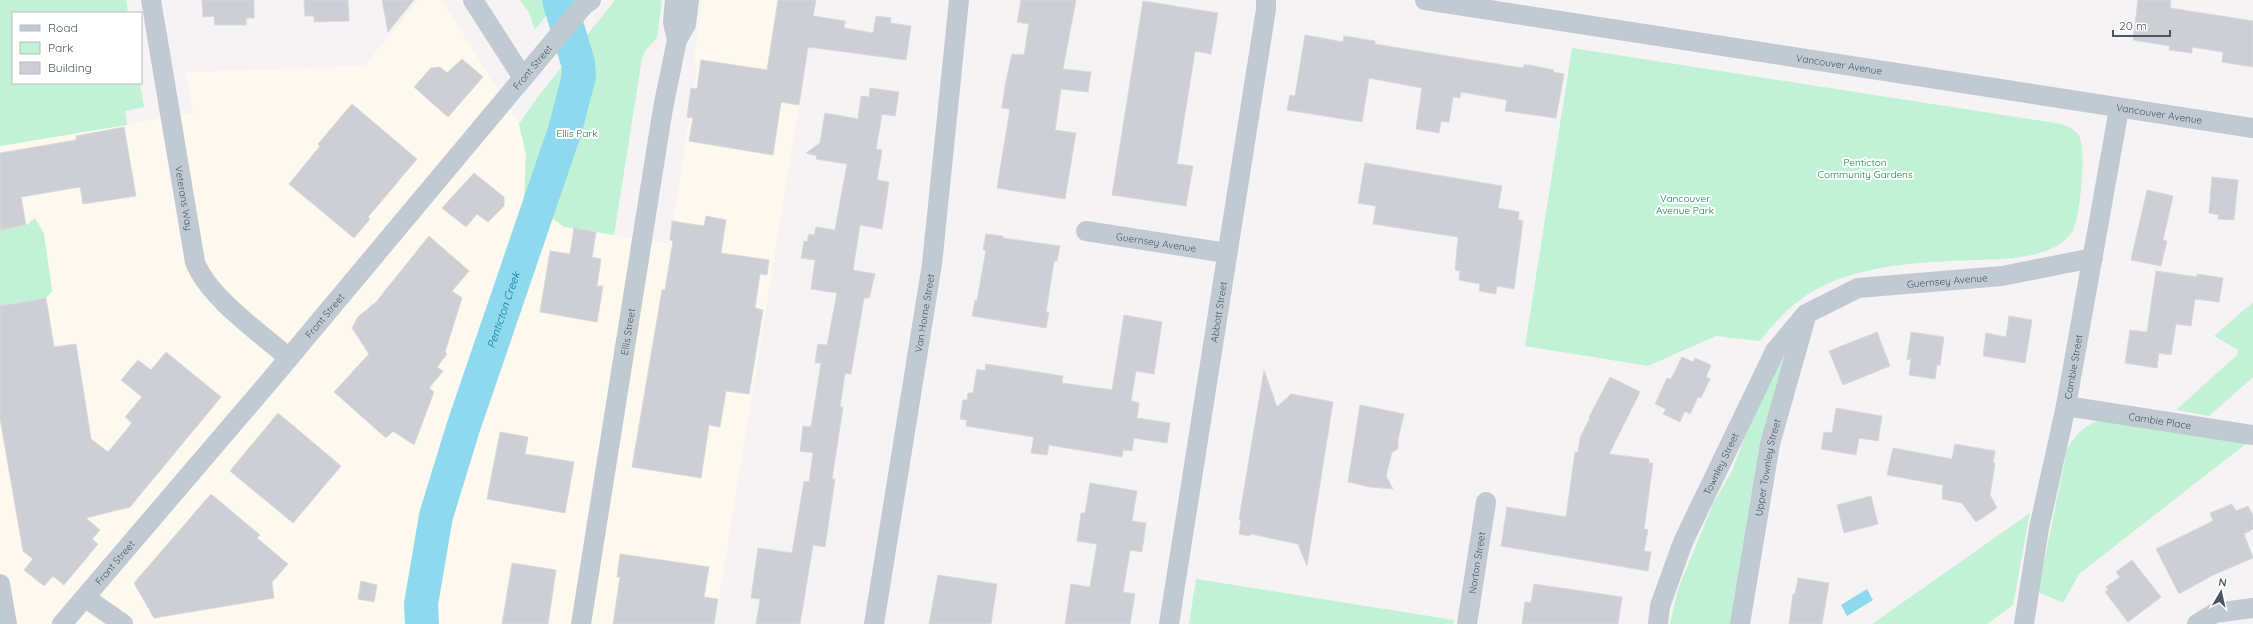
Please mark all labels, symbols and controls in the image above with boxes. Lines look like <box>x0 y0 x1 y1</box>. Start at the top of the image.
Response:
legend <box>12 12 142 84</box>
scale bar <box>2113 12 2170 38</box>
text: 20 m <box>2119 18 2147 33</box>
text: Road <box>48 20 78 35</box>
text: Park <box>48 40 73 55</box>
street label: Front Street <box>510 41 555 92</box>
street label: Vancouver Avenue <box>1795 51 1883 77</box>
text: Building <box>48 60 92 75</box>
street label: Vancouver Avenue <box>2115 100 2204 127</box>
park label: Ellis Park <box>556 127 598 140</box>
park label: Penticton Community Gardens <box>1817 156 1913 181</box>
street label: Veterans Way <box>172 165 196 232</box>
park label: Vancouver Avenue Park <box>1656 192 1714 217</box>
street label: Guernsey Avenue <box>1115 229 1197 255</box>
water label: Penticton Creek <box>484 269 523 350</box>
street label: Guernsey Avenue <box>1906 271 1988 290</box>
street label: Van Horne Street <box>911 272 937 353</box>
street label: Abbott Street <box>1207 280 1230 343</box>
street label: Front Street <box>302 290 347 341</box>
street label: Ellis Street <box>617 307 638 356</box>
street label: Cambie Street <box>2061 333 2085 400</box>
street label: Cambie Place <box>2128 409 2193 432</box>
street label: Upper Townley Street <box>1752 416 1784 517</box>
street label: Townley Street <box>1700 430 1742 497</box>
street label: Norton Street <box>1465 530 1488 595</box>
street label: Front Street <box>92 537 138 587</box>
north arrow <box>2201 572 2241 612</box>
text: N <box>2217 575 2228 590</box>

